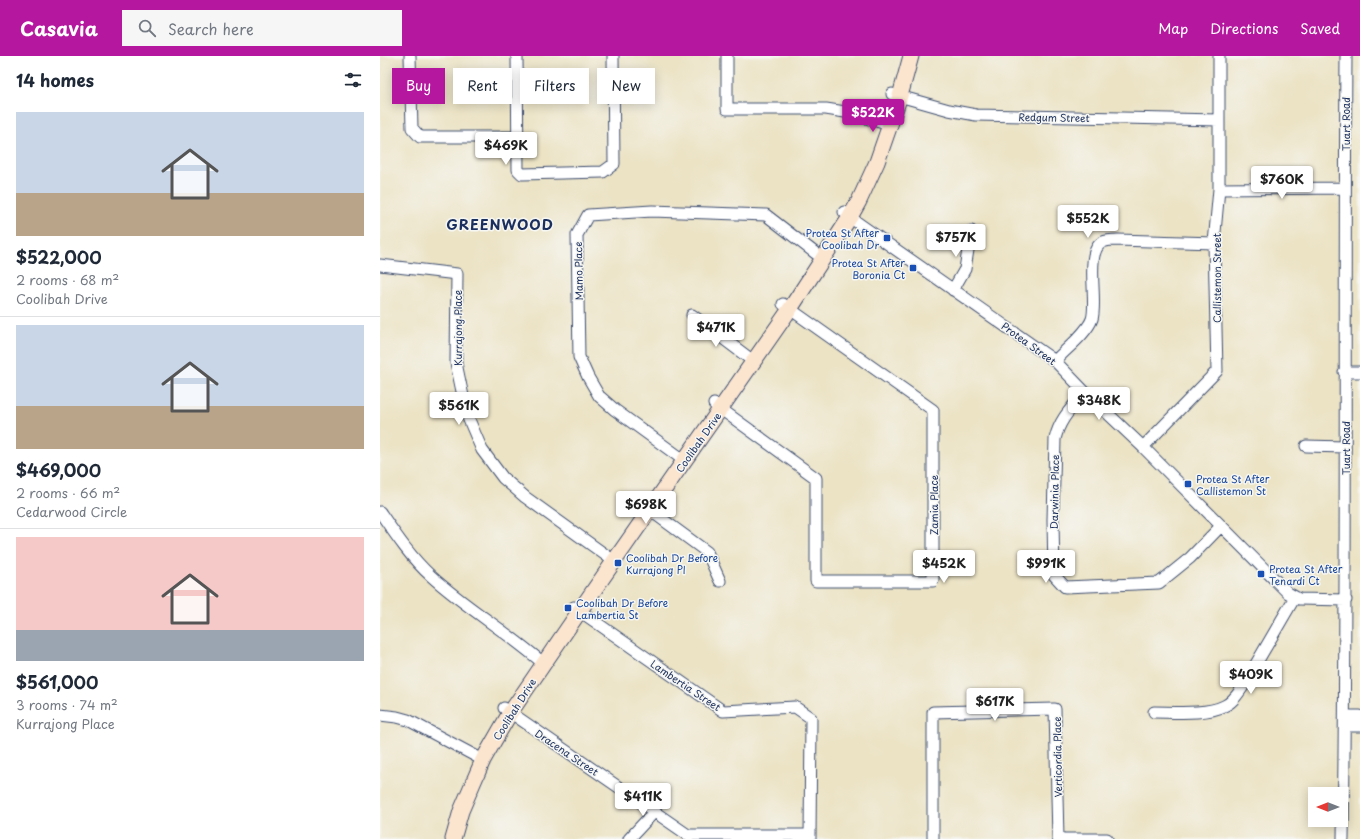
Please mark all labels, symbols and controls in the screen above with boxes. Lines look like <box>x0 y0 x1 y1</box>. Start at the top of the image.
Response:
search box <box>122 10 402 46</box>
text: Casavia <box>20 14 98 42</box>
icon: search <box>136 17 158 39</box>
text: Search here <box>168 17 254 40</box>
text: Map <box>1158 18 1188 39</box>
text: Directions <box>1210 18 1278 39</box>
text: Saved <box>1300 18 1340 39</box>
text: 14 homes <box>16 67 94 93</box>
chip: Buy <box>392 68 445 104</box>
chip: Rent <box>453 68 512 104</box>
chip: Filters <box>520 68 589 104</box>
chip: New <box>597 68 655 104</box>
icon: filters <box>342 69 364 91</box>
street label: Tuart Road <box>1338 97 1353 151</box>
pin: $522K <box>845 99 901 133</box>
text: $522K <box>851 102 895 121</box>
street label: Redgum Street <box>1018 109 1090 125</box>
pin: $469K <box>478 132 534 166</box>
text: $469K <box>484 135 528 154</box>
icon: home <box>154 138 226 210</box>
pin: $760K <box>1254 166 1310 200</box>
text: $760K <box>1260 169 1304 188</box>
pin: $552K <box>1060 205 1116 239</box>
text: $552K <box>1067 208 1109 227</box>
district label: GREENWOOD <box>446 214 554 235</box>
pin: $757K <box>928 224 984 258</box>
place label: Protea St After Coolibah Dr <box>806 225 879 252</box>
text: $757K <box>936 227 976 246</box>
marker: Protea St After Coolibah Dr <box>882 233 892 243</box>
street label: Callistemon Street <box>1209 233 1224 323</box>
street label: Mamo Place <box>570 241 586 301</box>
text: $522,000 <box>16 244 102 270</box>
place label: Protea St After Boronia Ct <box>832 255 905 282</box>
marker: Protea St After Boronia Ct <box>908 263 918 273</box>
text: 2 rooms · 68 m² <box>16 270 119 289</box>
text: Coolibah Drive <box>16 289 108 308</box>
street label: Kurrajong Place <box>450 290 465 366</box>
pin: $471K <box>688 314 744 348</box>
text: $471K <box>696 317 736 336</box>
street label: Protea Street <box>999 318 1059 368</box>
icon: home <box>154 351 226 423</box>
pin: $348K <box>1071 387 1127 421</box>
text: $348K <box>1077 390 1121 409</box>
pin: $561K <box>431 392 487 426</box>
text: $561K <box>438 395 480 414</box>
street label: Coolibah Drive <box>672 408 725 475</box>
street label: Tuart Road <box>1338 421 1353 475</box>
street label: Darwinia Place <box>1046 454 1062 530</box>
text: $469,000 <box>16 457 101 483</box>
place label: Protea St After Callistemon St <box>1196 471 1270 498</box>
street label: Zamia Place <box>926 474 941 535</box>
marker: Protea St After Callistemon St <box>1183 479 1193 489</box>
text: 2 rooms · 66 m² <box>16 483 120 502</box>
pin: $698K <box>618 491 674 525</box>
text: $698K <box>625 494 667 513</box>
text: Cedarwood Circle <box>16 502 127 521</box>
place label: Coolibah Dr Before Kurrajong Pl <box>626 550 718 577</box>
pin: $452K <box>916 550 972 584</box>
pin: $991K <box>1018 550 1074 584</box>
text: $452K <box>922 553 966 572</box>
text: $991K <box>1026 553 1066 572</box>
marker: Coolibah Dr Before Kurrajong Pl <box>613 558 623 568</box>
place label: Protea St After Tenardi Ct <box>1269 561 1343 588</box>
icon: home <box>154 563 226 635</box>
marker: Protea St After Tenardi Ct <box>1256 569 1266 579</box>
place label: Coolibah Dr Before Lambertia St <box>576 595 668 622</box>
marker: Coolibah Dr Before Lambertia St <box>563 603 573 613</box>
street label: Lambertia Street <box>648 656 724 714</box>
pin: $409K <box>1223 661 1279 695</box>
text: $409K <box>1229 664 1273 683</box>
text: $561,000 <box>16 669 98 695</box>
street label: Coolibah Drive <box>489 675 539 743</box>
pin: $617K <box>967 688 1023 722</box>
text: $617K <box>975 691 1015 710</box>
text: 3 rooms · 74 m² <box>16 695 118 714</box>
text: Kurrajong Place <box>16 714 115 733</box>
street label: Verticordia Place <box>1049 717 1065 797</box>
street label: Dracena Street <box>532 725 602 779</box>
pin: $411K <box>615 783 671 817</box>
text: $411K <box>624 786 662 805</box>
north arrow <box>1308 787 1348 827</box>
map controls <box>1308 787 1348 827</box>

